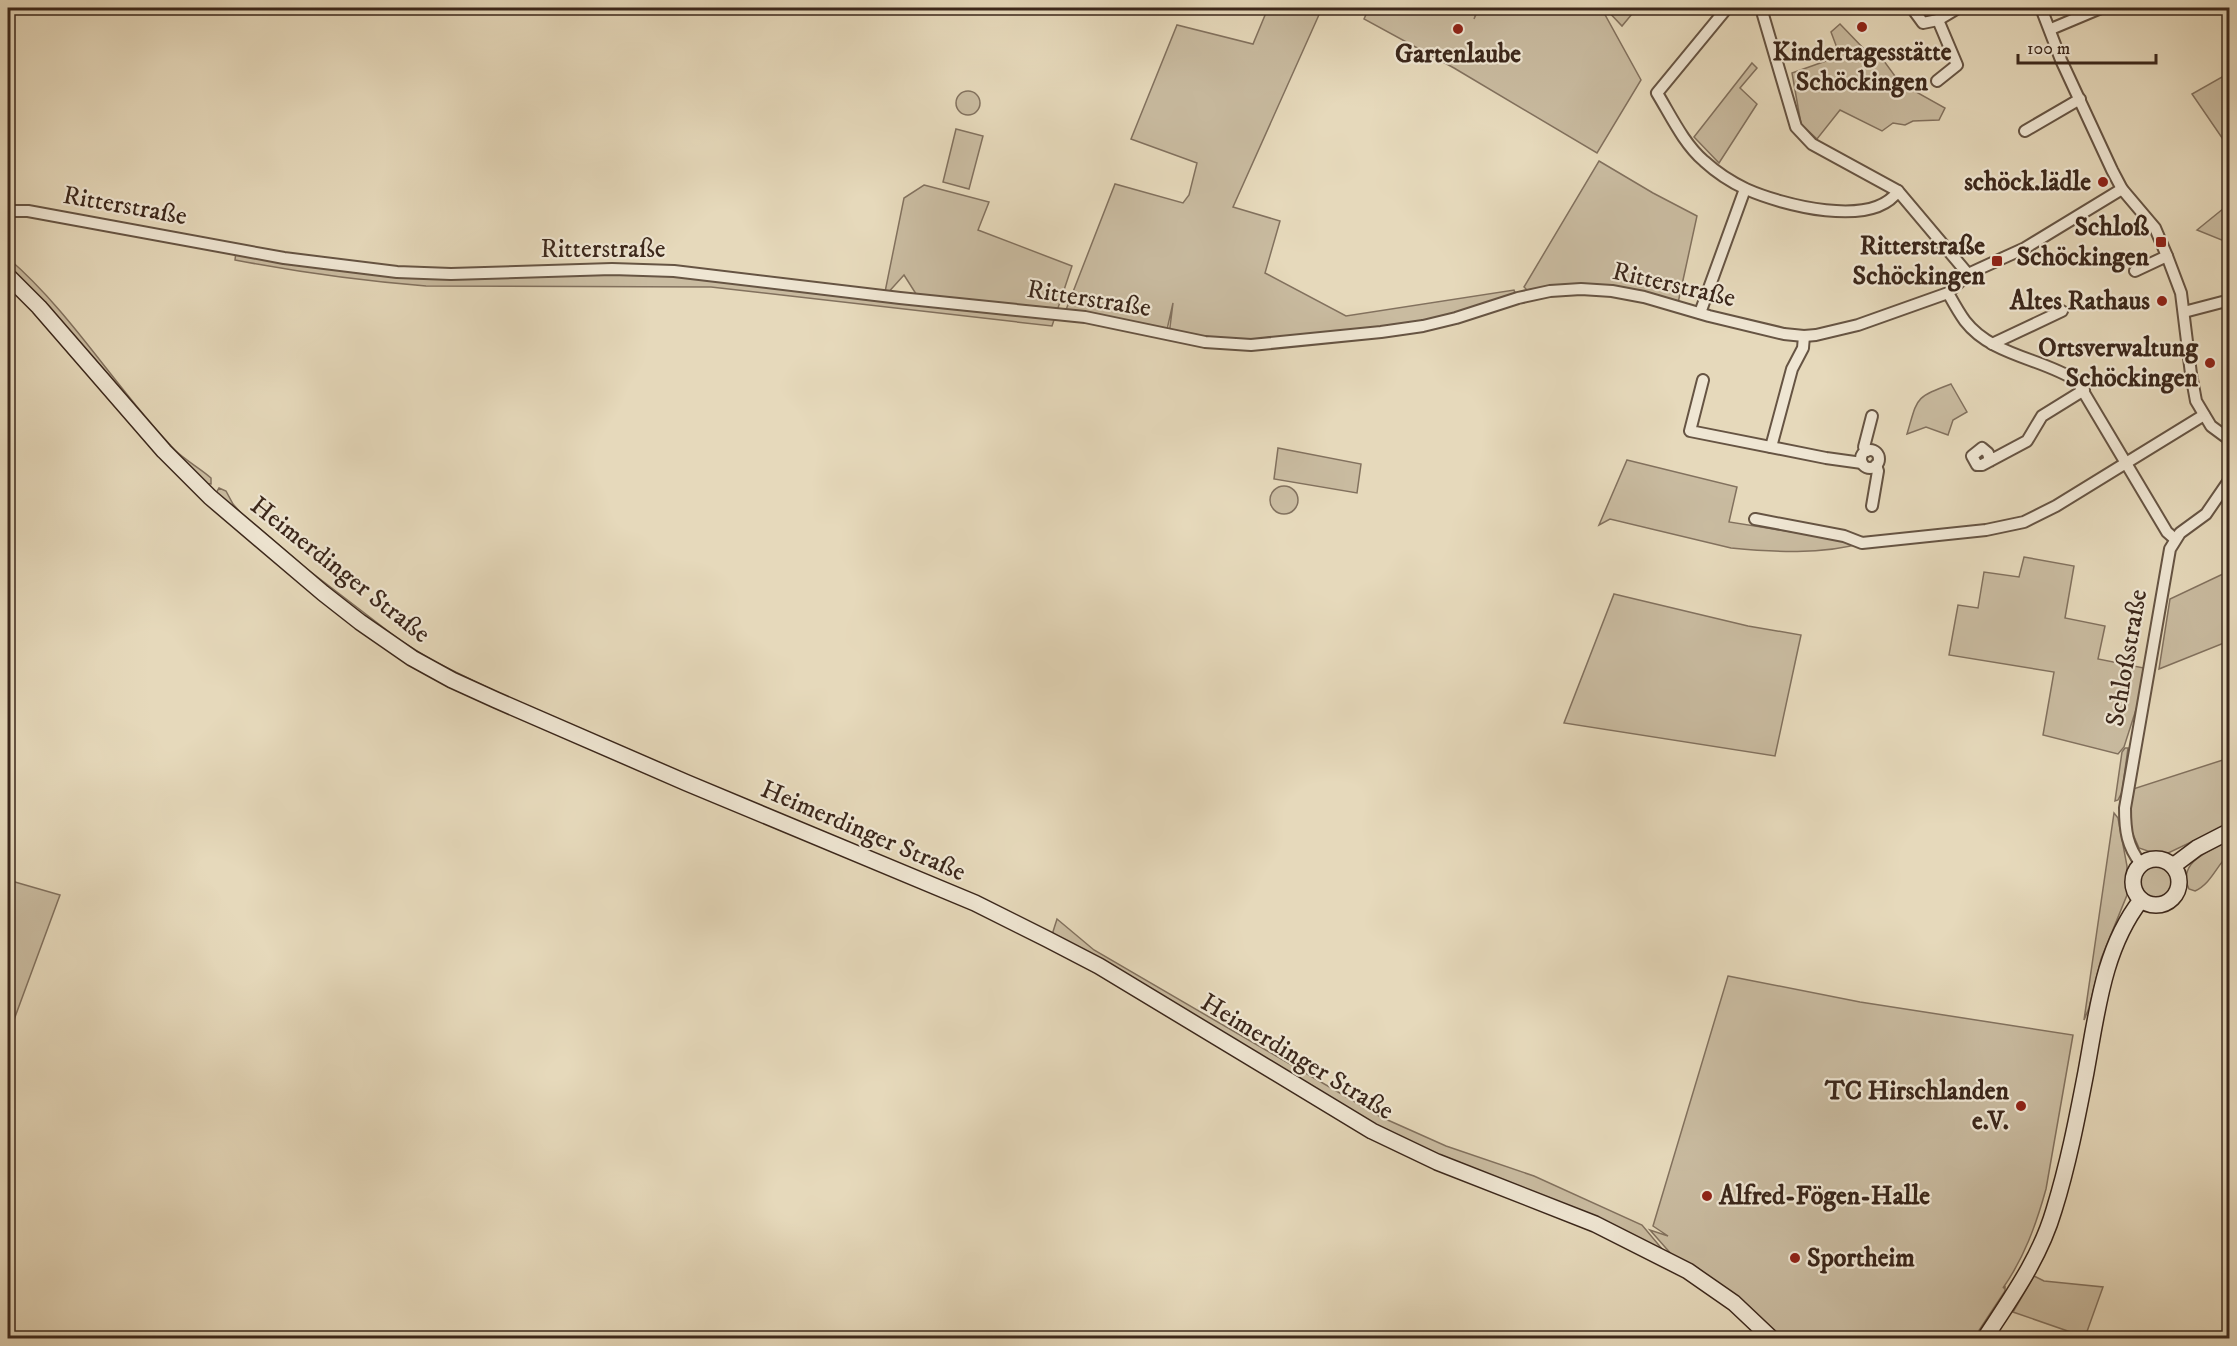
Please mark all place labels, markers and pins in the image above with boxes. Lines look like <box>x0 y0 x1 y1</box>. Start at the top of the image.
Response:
marker: Kindertagesstätte Schöckingen <box>1855 20 1869 34</box>
marker: Gartenlaube <box>1451 22 1465 36</box>
place label: Kindertagesstätte Schöckingen <box>1773 36 1952 99</box>
place label: Gartenlaube <box>1395 38 1521 71</box>
place label: schöck.lädle <box>1964 166 2091 199</box>
marker: schöck.lädle <box>2096 175 2110 189</box>
place label: Schloß Schöckingen <box>2017 211 2149 274</box>
place label: Ritterstraße Schöckingen <box>1853 230 1985 293</box>
marker: Schloß Schöckingen <box>2154 235 2168 249</box>
marker: Ritterstraße Schöckingen <box>1990 254 2004 268</box>
place label: Altes Rathaus <box>2009 285 2150 318</box>
marker: Altes Rathaus <box>2155 294 2169 308</box>
place label: Ortsverwaltung Schöckingen <box>2038 332 2199 395</box>
marker: Ortsverwaltung Schöckingen <box>2203 356 2217 370</box>
place label: TC Hirschlanden e.V. <box>1824 1075 2009 1138</box>
marker: TC Hirschlanden e.V. <box>2014 1099 2028 1113</box>
place label: Alfred-Fögen-Halle <box>1718 1180 1930 1213</box>
marker: Alfred-Fögen-Halle <box>1700 1189 1714 1203</box>
place label: Sportheim <box>1807 1242 1915 1275</box>
marker: Sportheim <box>1788 1251 1802 1265</box>

